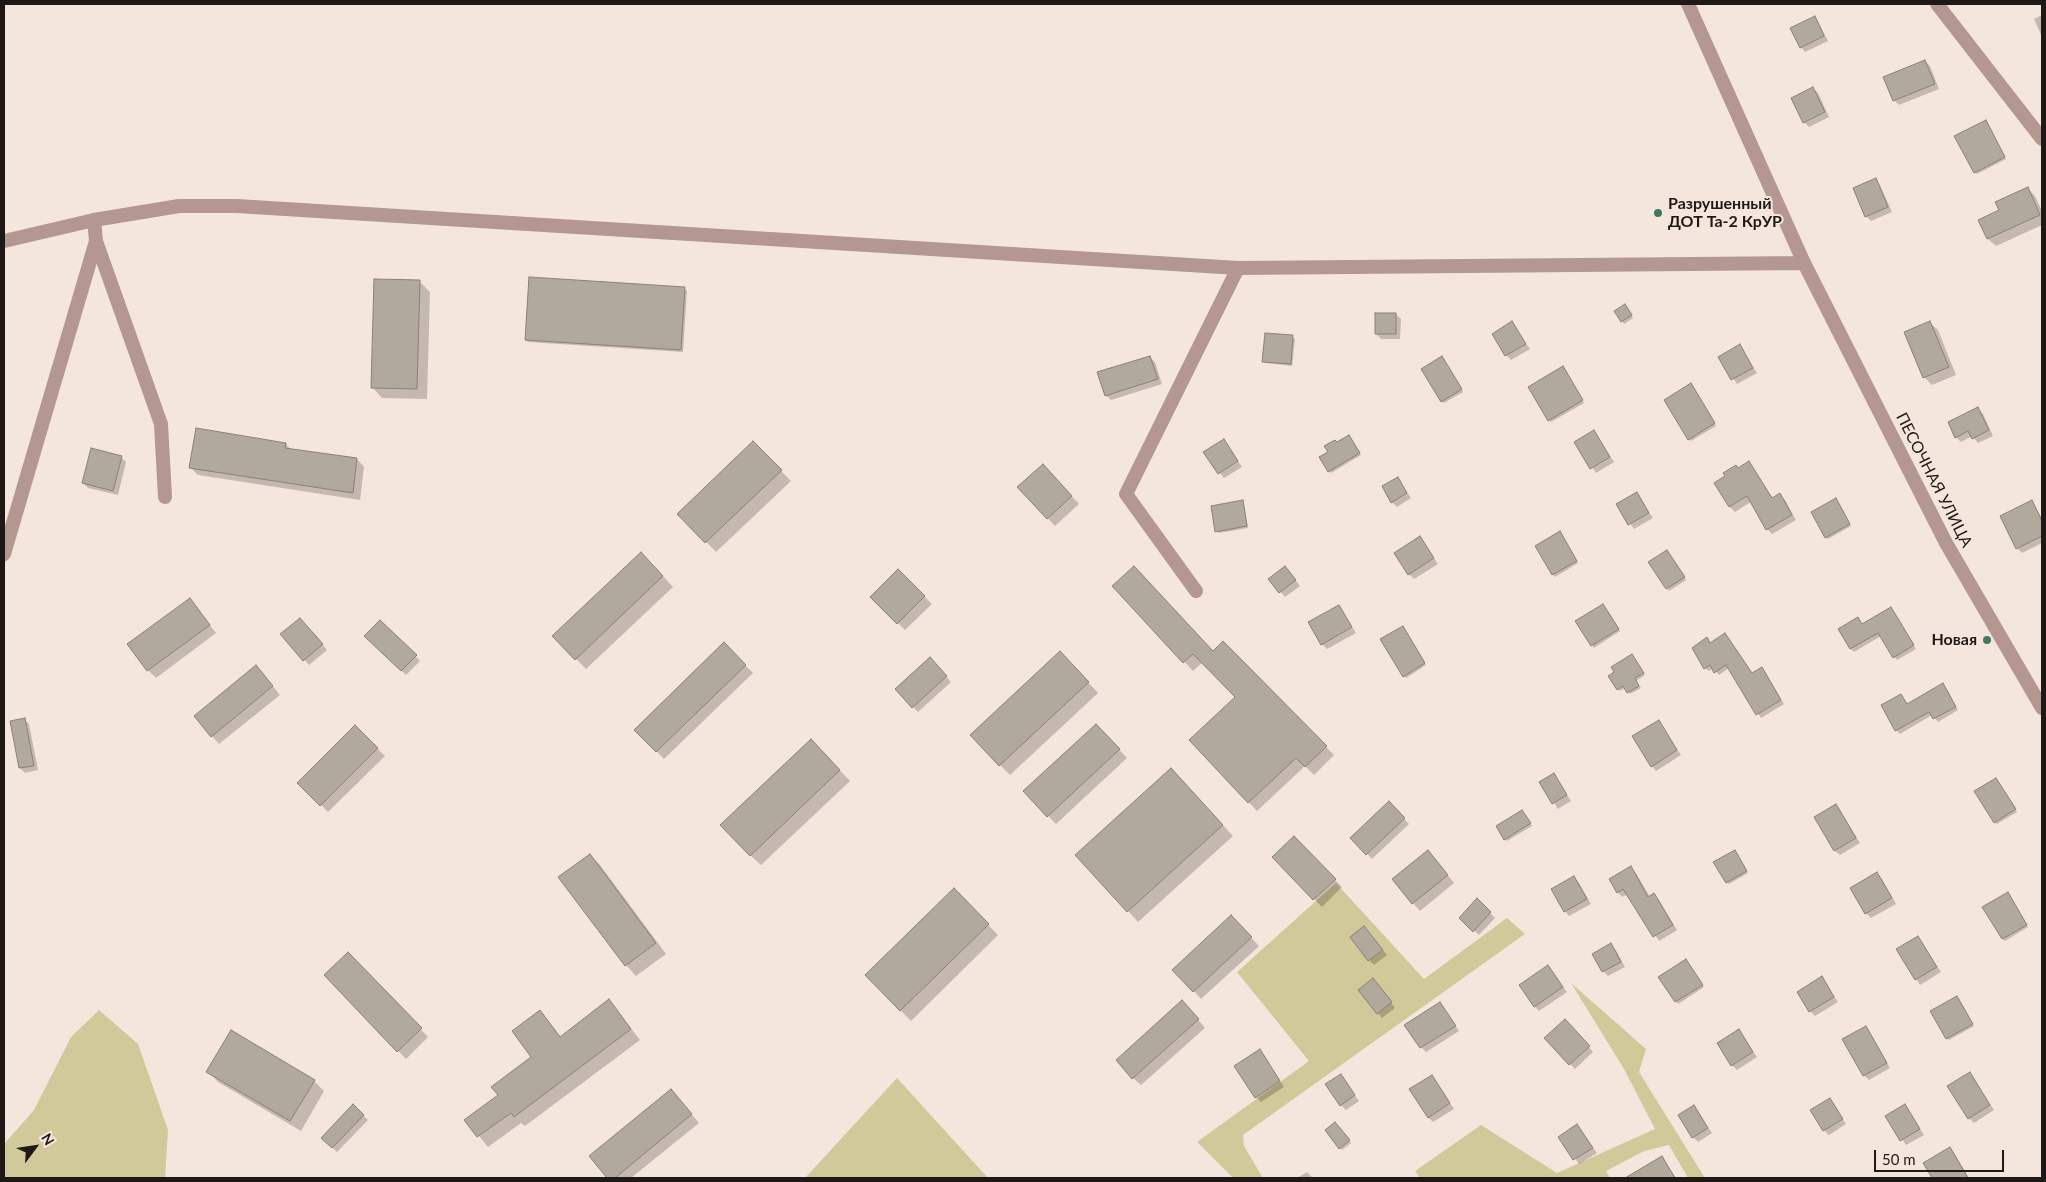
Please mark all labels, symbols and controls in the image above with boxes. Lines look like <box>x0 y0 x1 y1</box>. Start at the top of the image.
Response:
place label: Разрушенный ДОТ Та-2 КрУР <box>1668 194 1782 232</box>
marker: Разрушенный ДОТ Та-2 КрУР <box>1652 207 1664 219</box>
street label: ПЕСОЧНАЯ УЛИЦА <box>1892 409 1976 551</box>
place label: Новая <box>1931 630 1977 650</box>
marker: Новая <box>1981 634 1993 646</box>
north arrow <box>10 1122 60 1172</box>
text: N <box>38 1130 58 1148</box>
scale bar <box>1876 1140 2006 1172</box>
text: 50 m <box>1882 1150 1916 1168</box>

